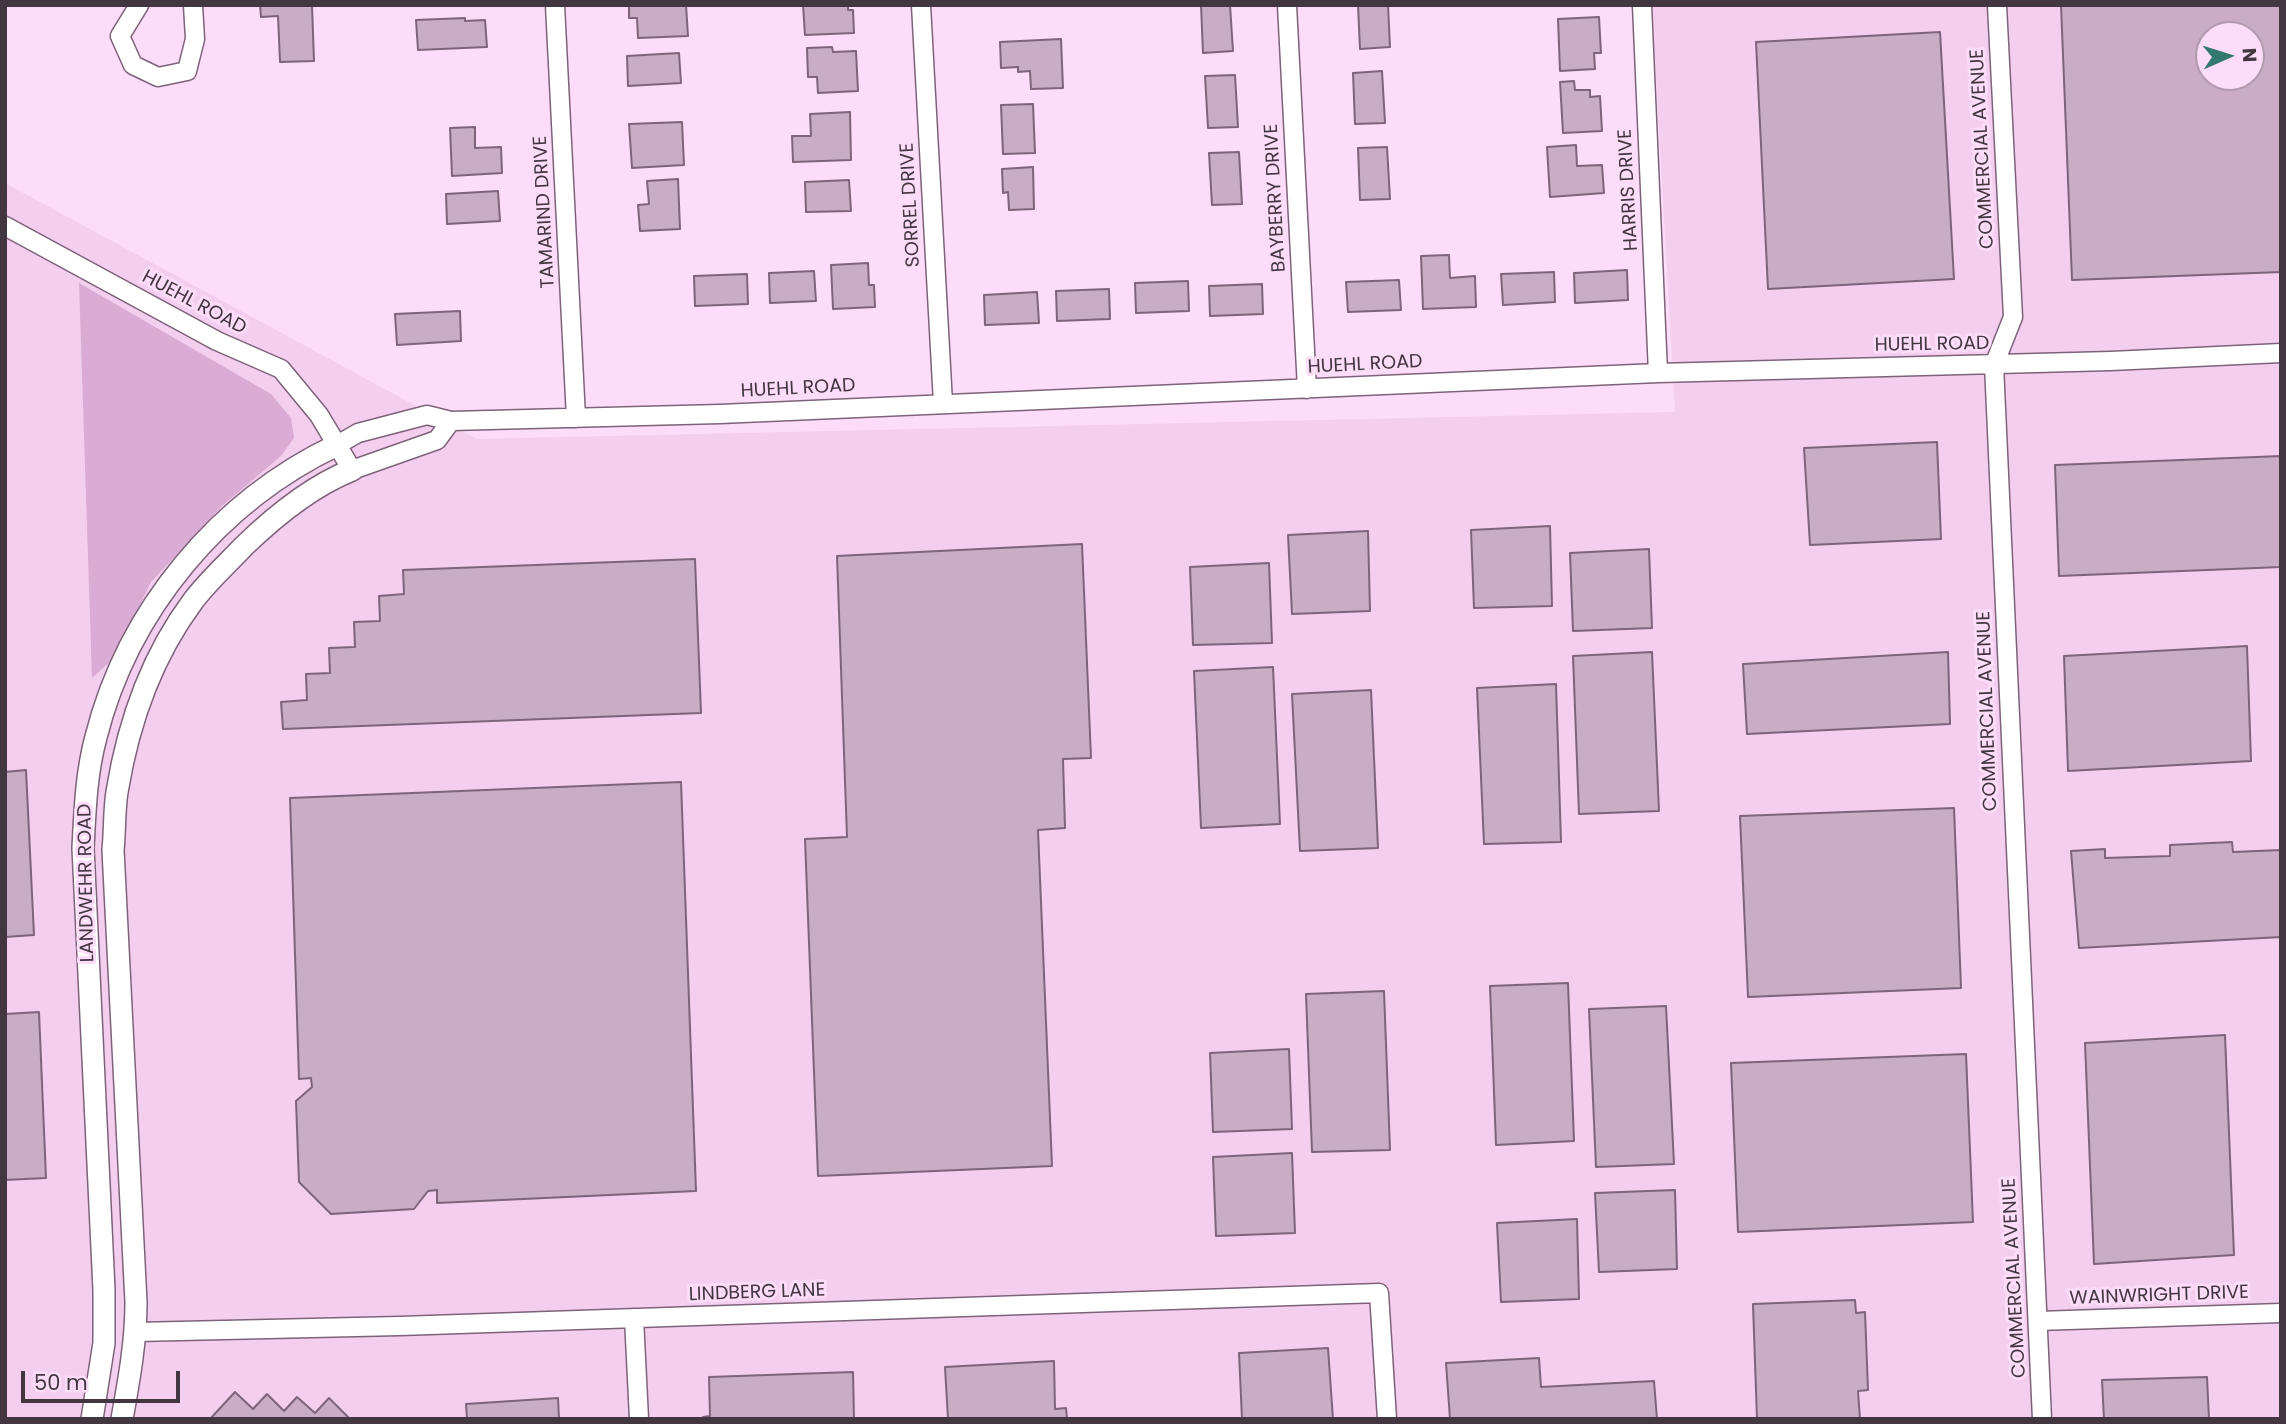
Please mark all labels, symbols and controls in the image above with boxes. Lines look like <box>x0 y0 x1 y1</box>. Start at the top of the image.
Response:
north arrow <box>2195 21 2265 91</box>
text: N <box>2236 47 2263 63</box>
street label: COMMERCIAL AVENUE <box>1966 48 2000 250</box>
street label: BAYBERRY DRIVE <box>1261 123 1291 273</box>
street label: HARRIS DRIVE <box>1614 128 1644 252</box>
street label: TAMARIND DRIVE <box>530 135 560 289</box>
street label: SORREL DRIVE <box>896 142 926 268</box>
street label: HUEHL ROAD <box>138 266 250 340</box>
street label: HUEHL ROAD <box>1874 333 1990 357</box>
street label: HUEHL ROAD <box>1307 351 1423 379</box>
street label: HUEHL ROAD <box>740 375 856 403</box>
street label: COMMERCIAL AVENUE <box>1973 610 2003 812</box>
street label: LANDWEHR ROAD <box>74 804 100 962</box>
street label: COMMERCIAL AVENUE <box>1998 1177 2032 1379</box>
street label: LINDBERG LANE <box>688 1279 826 1307</box>
street label: WAINWRIGHT DRIVE <box>2069 1281 2249 1311</box>
scale bar <box>24 1358 184 1402</box>
text: 50 m <box>34 1368 88 1397</box>

